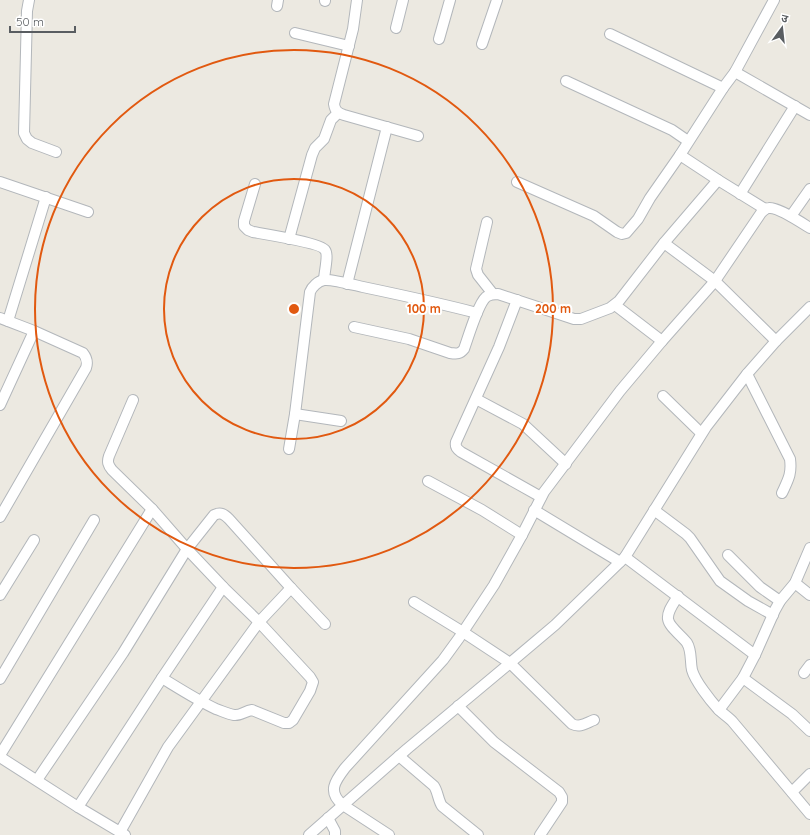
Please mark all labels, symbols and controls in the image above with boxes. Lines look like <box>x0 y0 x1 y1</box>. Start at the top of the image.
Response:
scale bar <box>10 8 75 34</box>
north arrow <box>762 8 802 48</box>
text: उ <box>780 11 790 26</box>
text: 50 m <box>16 14 44 29</box>
text: 100 m <box>407 301 441 316</box>
text: 200 m <box>535 301 571 316</box>
centre of rings <box>287 302 301 316</box>

